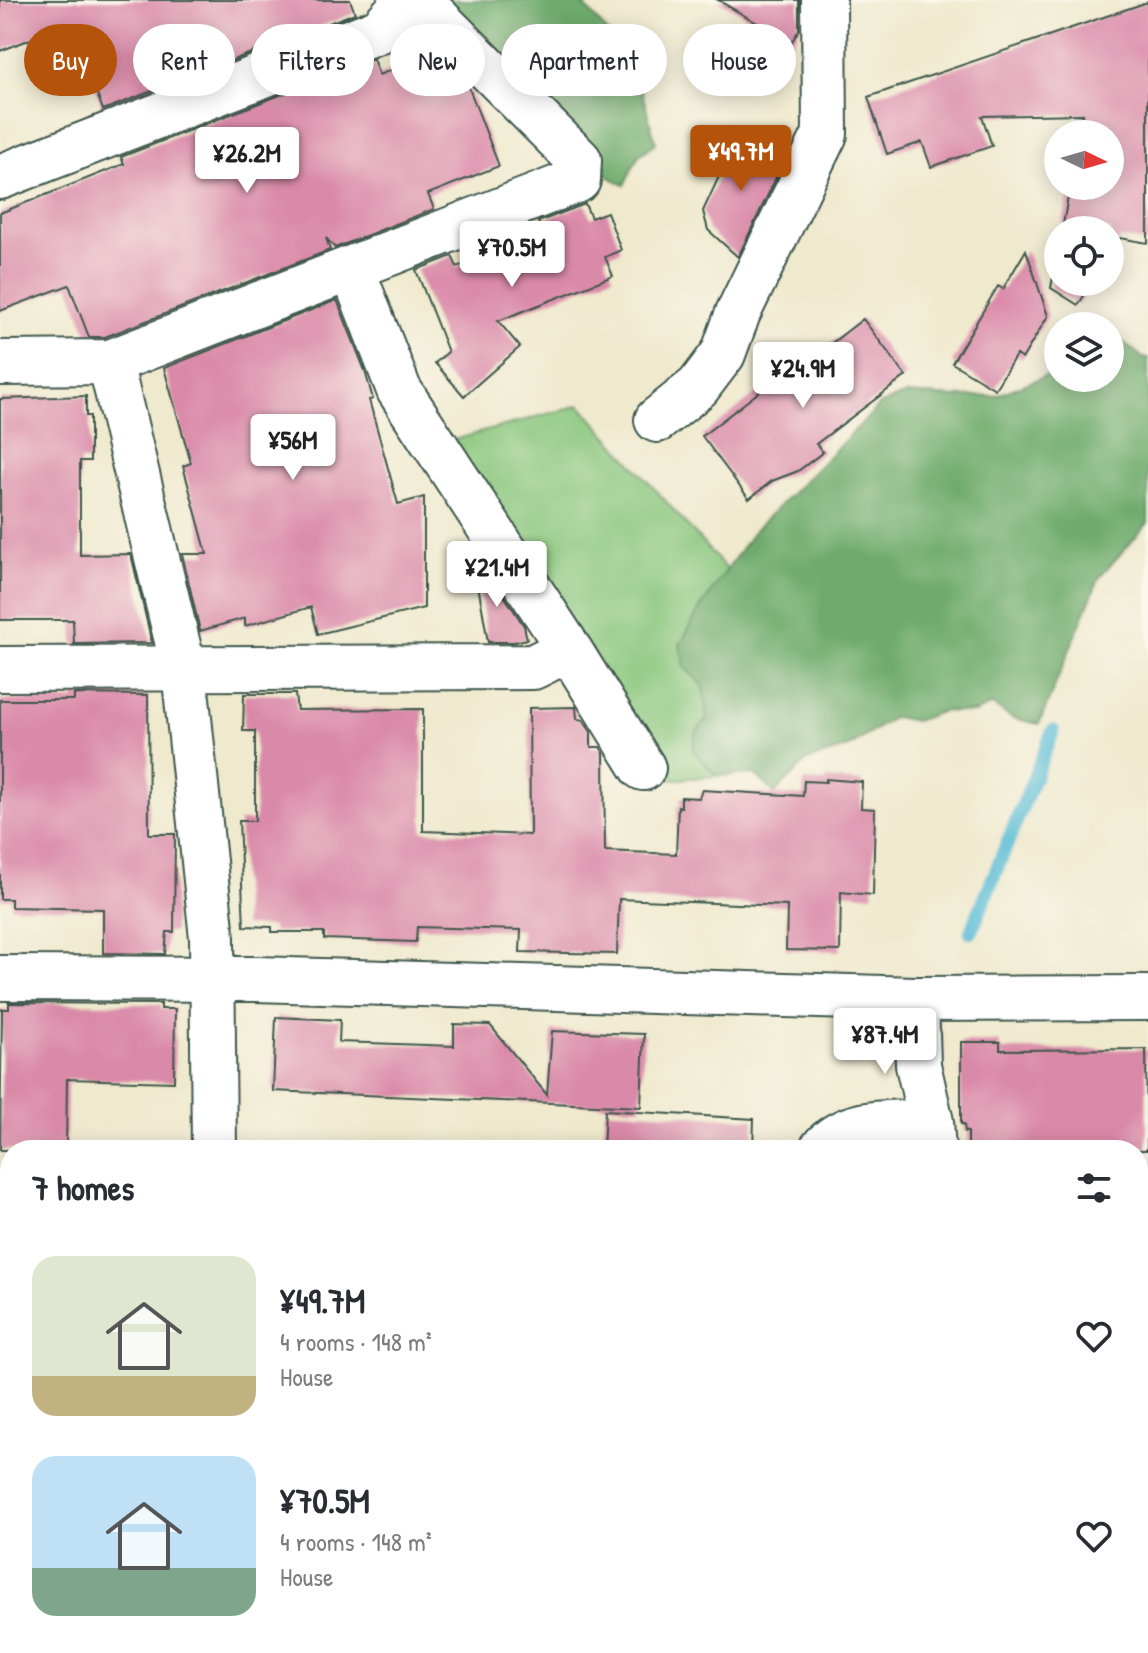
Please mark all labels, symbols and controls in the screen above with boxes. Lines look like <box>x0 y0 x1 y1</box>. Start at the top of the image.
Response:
chip: Buy <box>24 24 117 96</box>
chip: Rent <box>133 24 235 96</box>
chip: Filters <box>251 24 374 96</box>
chip: New <box>390 24 485 96</box>
chip: Apartment <box>501 24 667 96</box>
chip: House <box>683 24 796 96</box>
north arrow <box>1044 120 1124 200</box>
map controls <box>1044 120 1124 392</box>
pin: ¥49.7M <box>676 125 806 193</box>
pin: ¥26.2M <box>182 127 312 195</box>
text: ¥49.7M <box>708 133 774 168</box>
text: ¥26.2M <box>213 135 281 170</box>
button: locate <box>1044 216 1124 296</box>
pin: ¥70.5M <box>447 221 577 289</box>
text: ¥70.5M <box>478 229 546 264</box>
button: layers <box>1044 312 1124 392</box>
pin: ¥24.9M <box>738 342 868 410</box>
text: ¥24.9M <box>771 350 835 385</box>
pin: ¥56M <box>246 414 340 482</box>
text: ¥56M <box>269 422 317 457</box>
pin: ¥21.4M <box>432 541 562 609</box>
text: ¥21.4M <box>465 549 529 584</box>
pin: ¥87.4M <box>820 1008 950 1076</box>
text: ¥87.4M <box>852 1016 918 1051</box>
text: 7 homes <box>32 1165 134 1211</box>
icon: filters <box>1072 1166 1116 1210</box>
text: ¥49.7M <box>280 1278 365 1324</box>
icon: home <box>96 1288 192 1384</box>
icon: heart <box>1072 1314 1116 1358</box>
text: 4 rooms · 148 m² <box>280 1324 432 1359</box>
text: House <box>280 1359 333 1394</box>
text: ¥70.5M <box>280 1478 370 1524</box>
icon: home <box>96 1488 192 1584</box>
icon: heart <box>1072 1514 1116 1558</box>
text: 4 rooms · 148 m² <box>280 1524 432 1559</box>
text: House <box>280 1559 333 1594</box>

